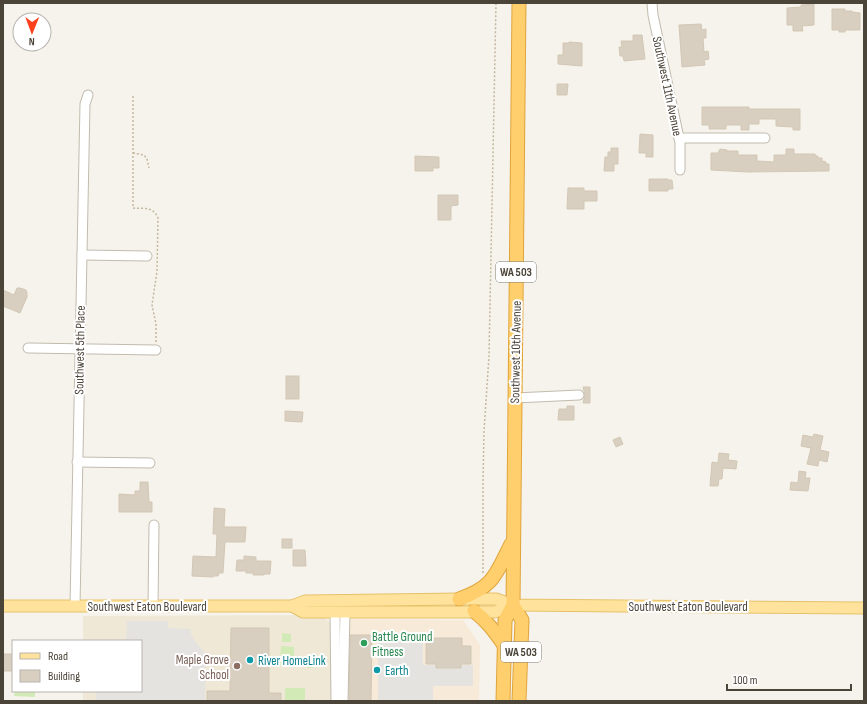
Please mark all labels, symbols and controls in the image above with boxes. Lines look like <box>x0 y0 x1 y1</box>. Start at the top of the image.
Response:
north arrow <box>12 12 52 52</box>
text: N <box>29 35 35 48</box>
street label: Southwest 11th Avenue <box>649 35 685 138</box>
road number: WA 503 <box>496 262 536 282</box>
street label: Southwest 10th Avenue <box>507 300 525 404</box>
street label: Southwest 5th Place <box>71 305 89 395</box>
street label: Southwest Eaton Boulevard <box>87 599 207 615</box>
street label: Southwest Eaton Boulevard <box>628 599 748 615</box>
place label: Battle Ground Fitness <box>372 629 432 660</box>
marker: Battle Ground Fitness <box>359 638 369 648</box>
legend <box>12 640 142 692</box>
road number: WA 503 <box>501 642 541 662</box>
text: Road <box>48 649 68 664</box>
place label: Maple Grove School <box>176 652 229 683</box>
place label: River HomeLink <box>258 653 326 669</box>
marker: River HomeLink <box>245 655 255 665</box>
marker: Maple Grove School <box>232 661 242 671</box>
place label: Earth <box>385 663 409 679</box>
marker: Earth <box>372 665 382 675</box>
scale bar <box>727 666 851 692</box>
text: Building <box>48 669 80 684</box>
text: 100 m <box>733 673 758 688</box>

